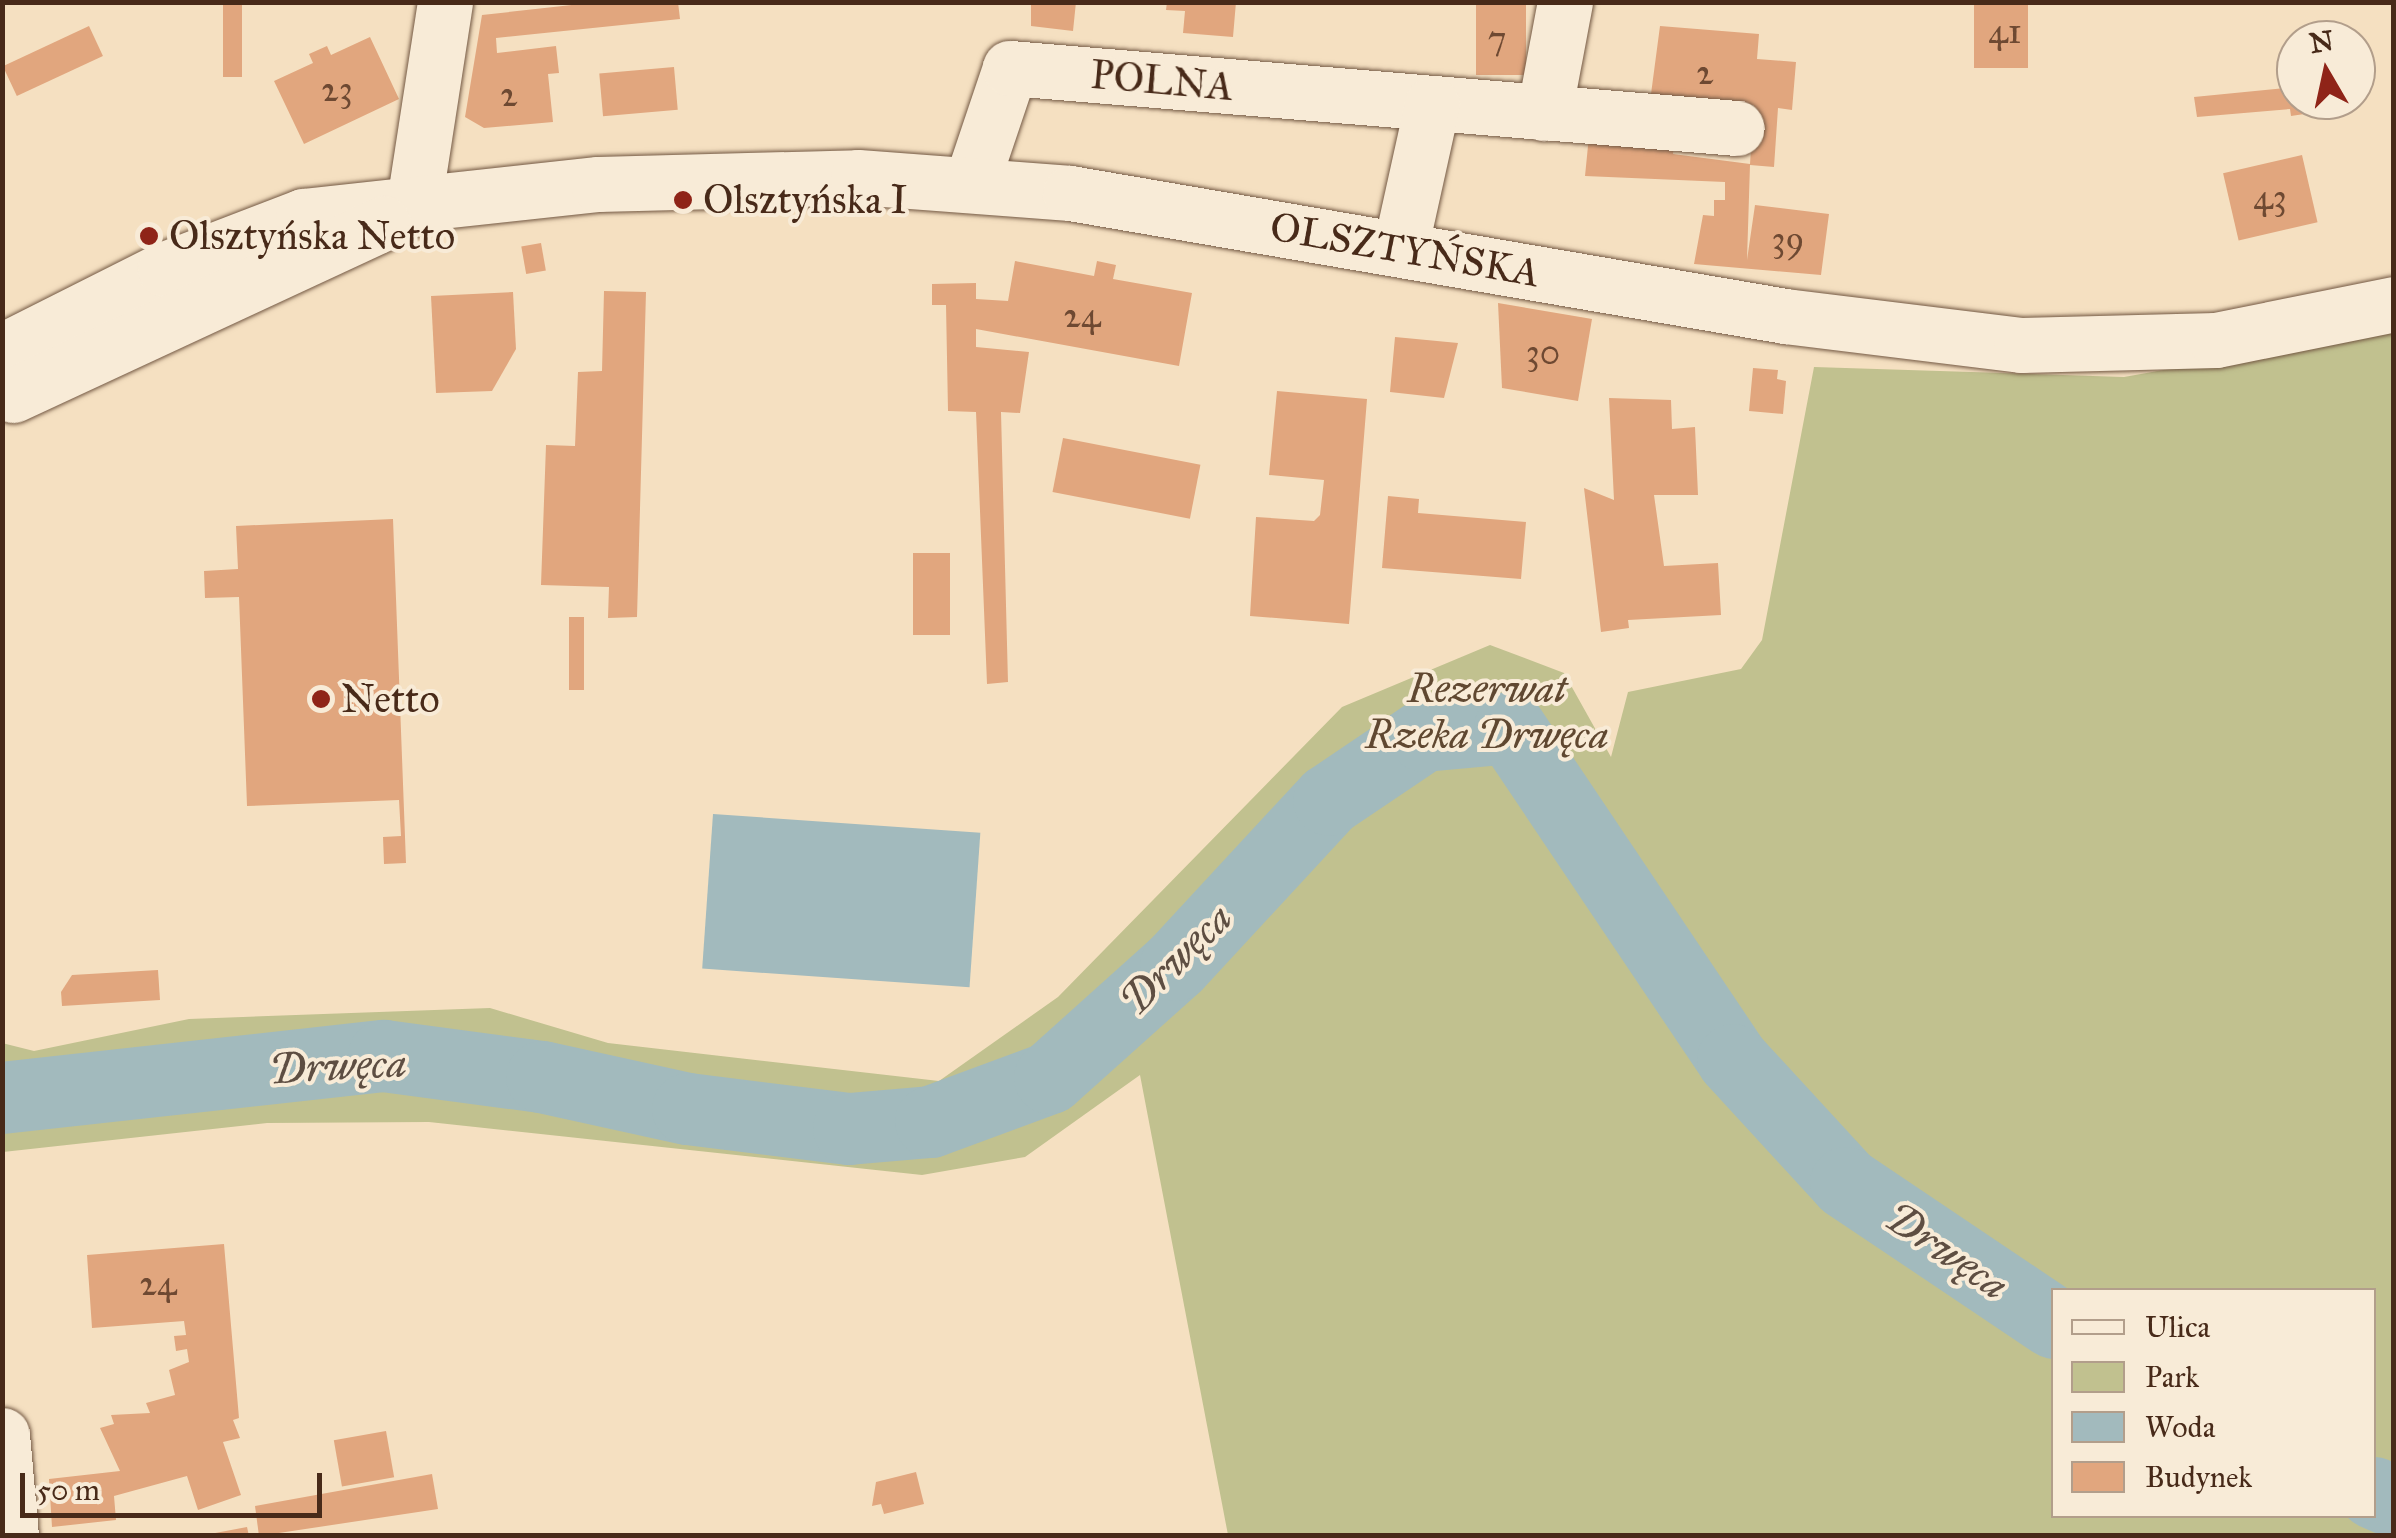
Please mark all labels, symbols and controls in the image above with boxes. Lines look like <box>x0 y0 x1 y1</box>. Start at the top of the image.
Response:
house number: 41 <box>1988 11 2022 53</box>
house number: 7 <box>1488 18 1506 60</box>
north arrow <box>2276 20 2376 120</box>
text: N <box>2307 23 2336 61</box>
street label: POLNA <box>1089 51 1235 111</box>
house number: 2 <box>1696 52 1714 94</box>
house number: 23 <box>321 69 353 111</box>
house number: 2 <box>500 74 518 116</box>
place label: Olsztyńska I <box>703 176 908 224</box>
house number: 43 <box>2253 177 2287 219</box>
marker: Olsztyńska I <box>672 189 694 211</box>
street label: OLSZTYŃSKA <box>1266 203 1544 297</box>
place label: Olsztyńska Netto <box>169 212 455 260</box>
house number: 39 <box>1772 219 1804 261</box>
marker: Olsztyńska Netto <box>138 225 160 247</box>
house number: 24 <box>1064 295 1100 337</box>
house number: 30 <box>1526 332 1560 374</box>
park label: Rezerwat Rzeka Drwęca <box>1366 665 1608 759</box>
place label: Netto <box>341 675 440 723</box>
marker: Netto <box>310 688 332 710</box>
water label: Drwęca <box>1110 893 1242 1025</box>
water label: Drwęca <box>268 1037 408 1095</box>
water label: Drwęca <box>1876 1192 2018 1310</box>
house number: 24 <box>140 1263 176 1305</box>
legend <box>2051 1288 2376 1518</box>
text: Ulica <box>2145 1309 2210 1345</box>
text: Park <box>2145 1359 2199 1395</box>
text: Woda <box>2145 1409 2215 1445</box>
scale bar <box>25 1453 328 1515</box>
text: Budynek <box>2145 1459 2252 1495</box>
text: 50 m <box>37 1472 100 1508</box>

